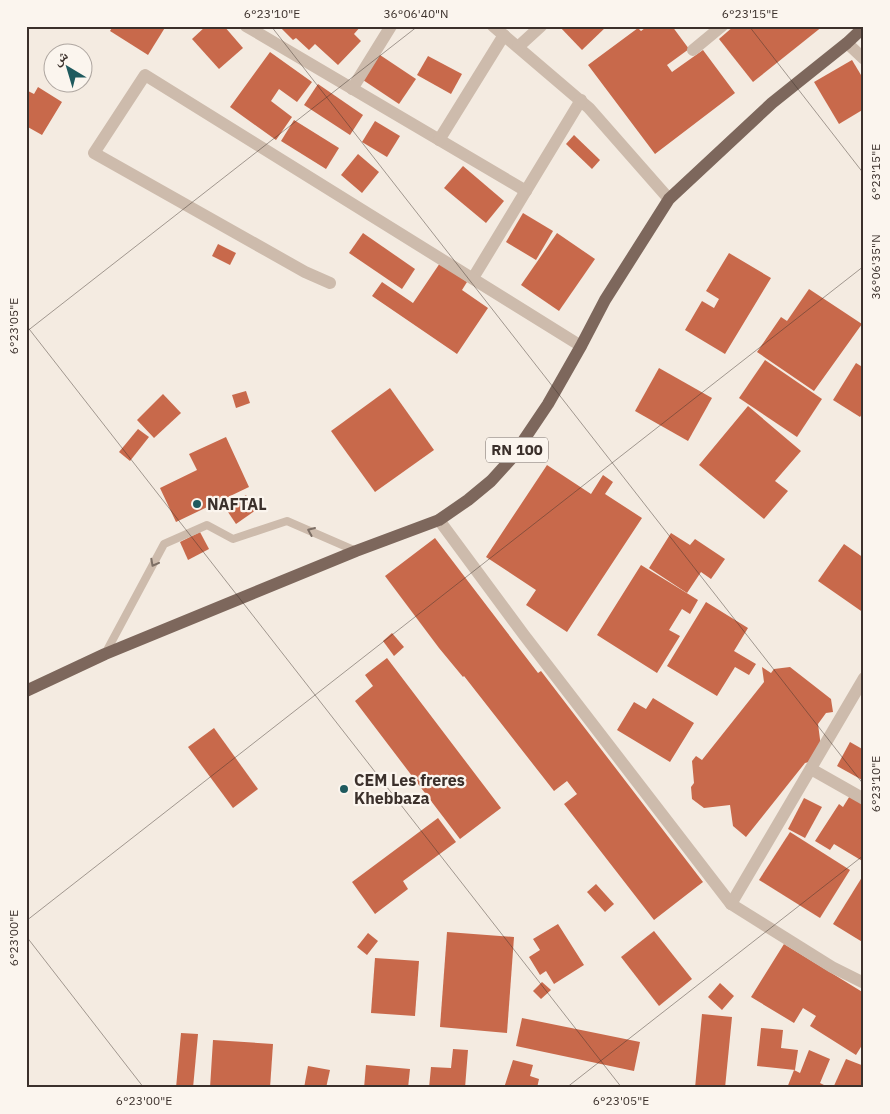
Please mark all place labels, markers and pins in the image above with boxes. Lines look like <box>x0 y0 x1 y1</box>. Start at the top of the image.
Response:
place label: NAFTAL <box>207 494 267 514</box>
marker: NAFTAL <box>191 498 203 510</box>
place label: CEM Les freres Khebbaza <box>354 770 465 808</box>
marker: CEM Les freres Khebbaza <box>338 783 350 795</box>

